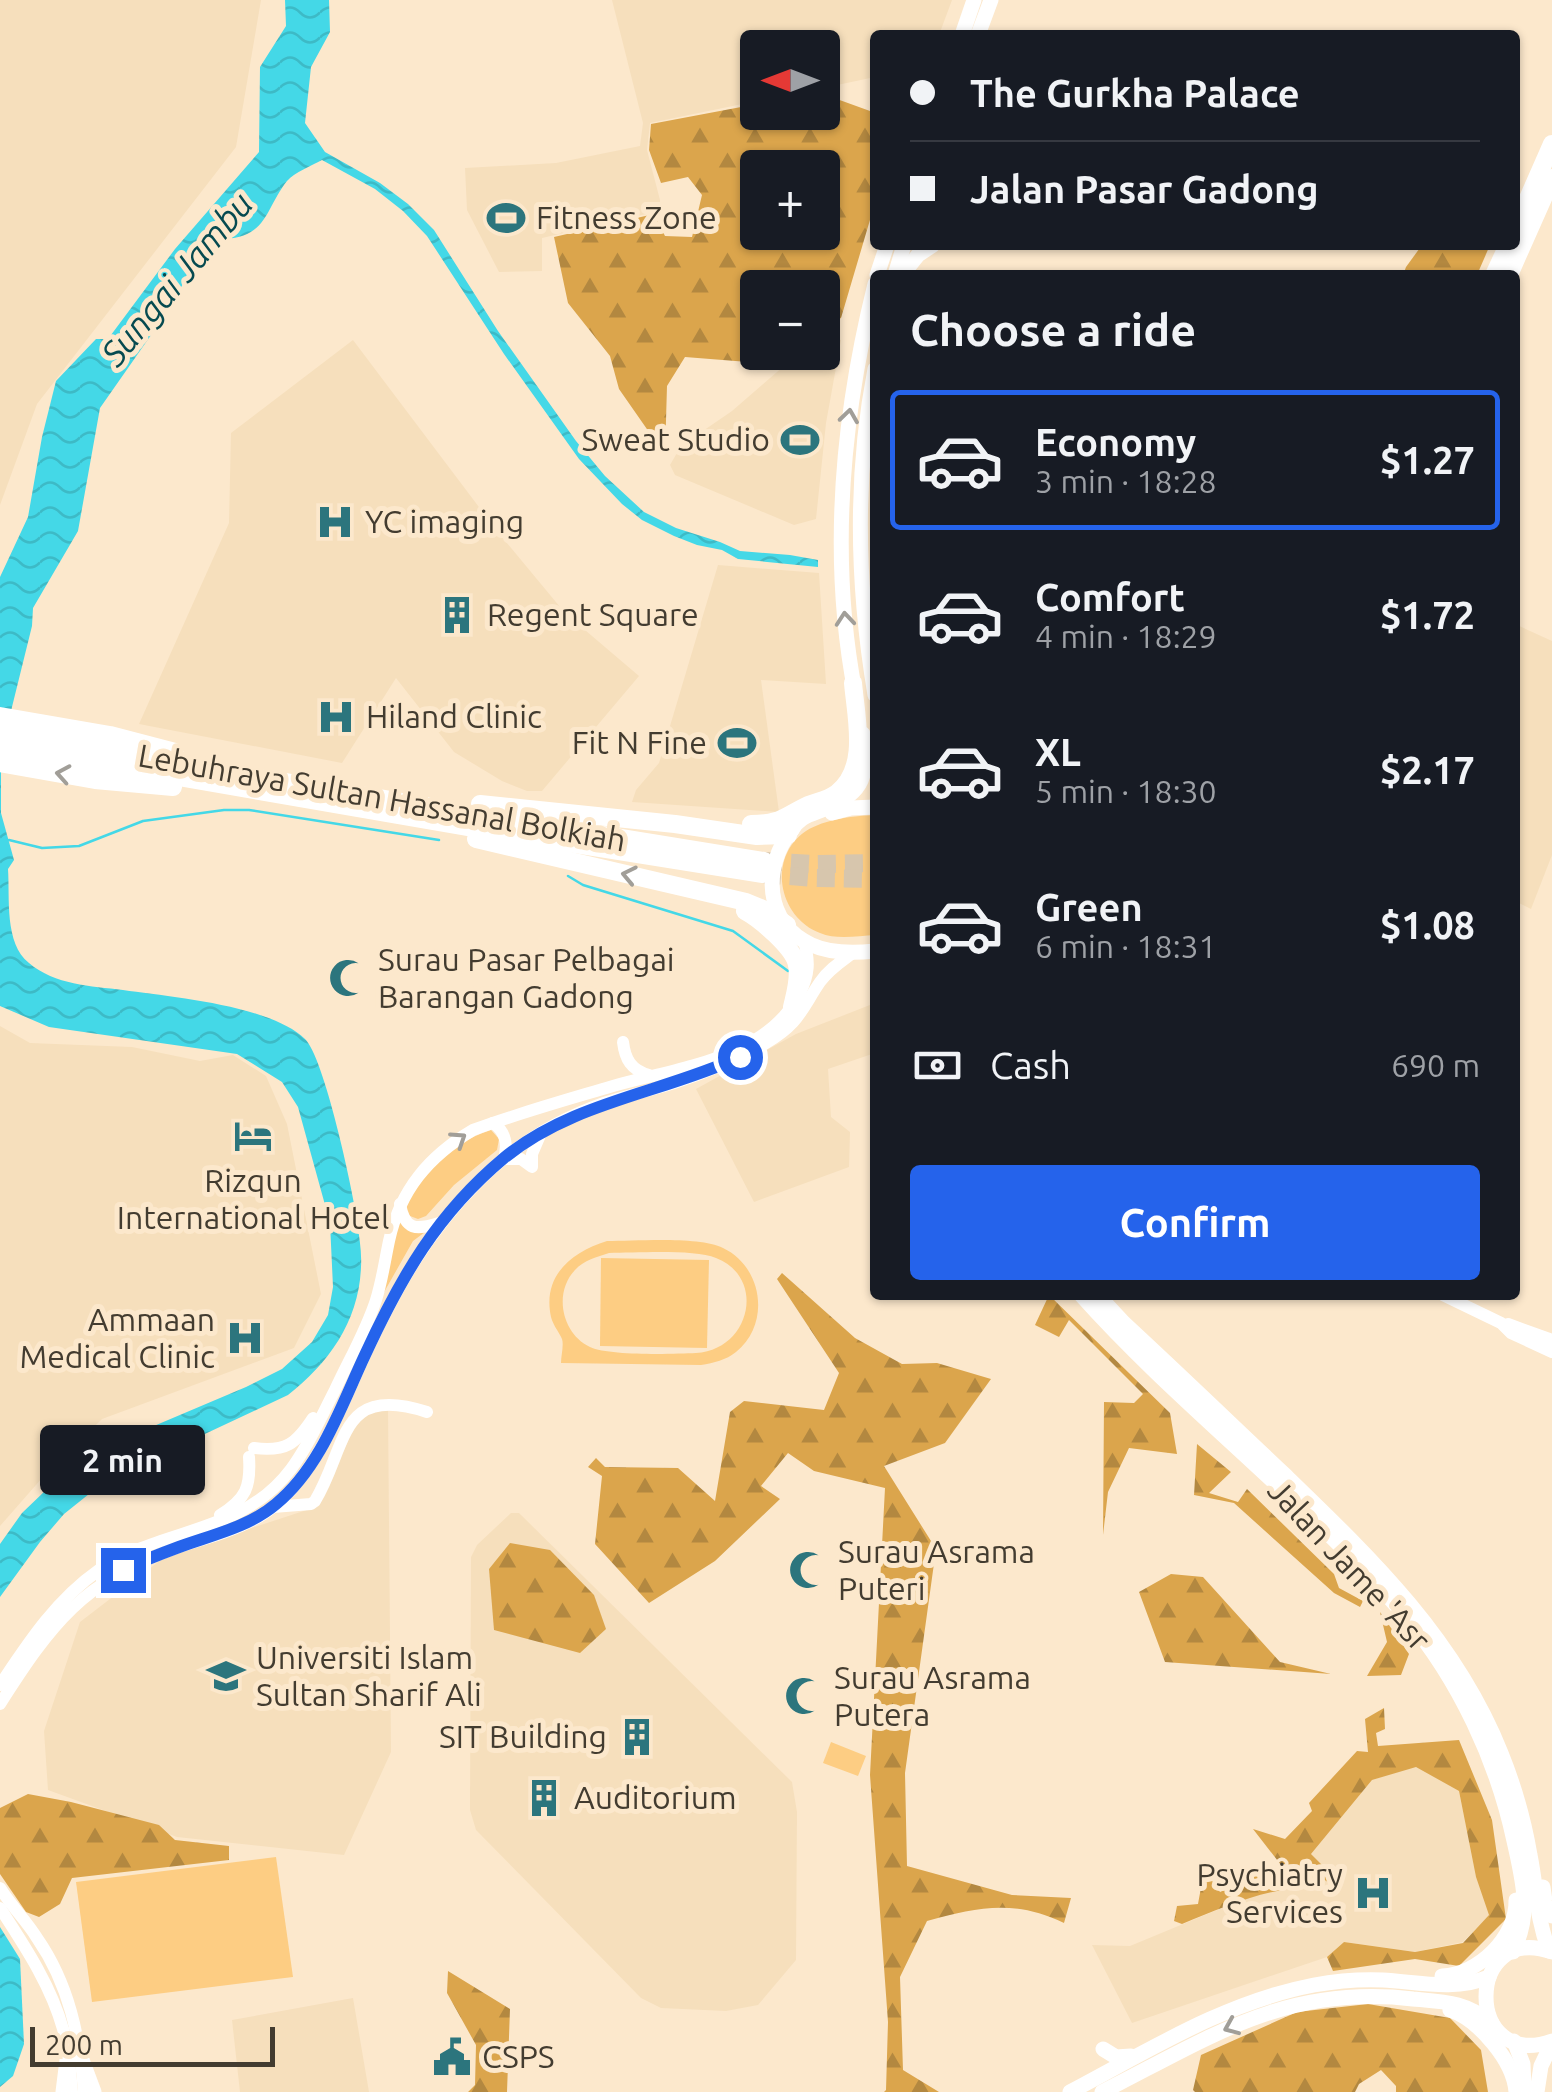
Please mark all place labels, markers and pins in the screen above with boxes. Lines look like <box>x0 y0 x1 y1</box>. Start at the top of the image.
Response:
sports icon: Fitness Zone <box>485 197 527 239</box>
place label: Fitness Zone <box>536 199 717 235</box>
sports icon: Sweat Studio <box>779 419 821 461</box>
place label: Sweat Studio <box>582 421 770 457</box>
hospital icon: YC imaging <box>314 501 356 543</box>
place label: YC imaging <box>365 503 524 539</box>
building icon: Regent Square <box>436 594 478 636</box>
place label: Regent Square <box>487 596 699 632</box>
hospital icon: Hiland Clinic <box>315 696 357 738</box>
place label: Hiland Clinic <box>366 698 542 734</box>
sports icon: Fit N Fine <box>716 722 758 764</box>
place label: Fit N Fine <box>572 724 707 760</box>
place label: Surau Pasar Pelbagai Barangan Gadong <box>378 941 675 1014</box>
mosque icon: Surau Pasar Pelbagai Barangan Gadong <box>327 957 369 999</box>
hotel icon: Rizqun International Hotel <box>232 1115 274 1157</box>
place label: Rizqun International Hotel <box>117 1162 389 1235</box>
place label: Ammaan Medical Clinic <box>19 1301 215 1374</box>
hospital icon: Ammaan Medical Clinic <box>224 1317 266 1359</box>
place label: Surau Asrama Puteri <box>838 1533 1035 1606</box>
mosque icon: Surau Asrama Puteri <box>787 1549 829 1591</box>
place label: Universiti Islam Sultan Sharif Ali <box>256 1639 482 1712</box>
school or university icon: Universiti Islam Sultan Sharif Ali <box>205 1655 247 1697</box>
place label: Surau Asrama Putera <box>834 1659 1031 1732</box>
mosque icon: Surau Asrama Putera <box>783 1675 825 1717</box>
building icon: SIT Building <box>616 1716 658 1758</box>
place label: SIT Building <box>439 1718 607 1754</box>
building icon: Auditorium <box>523 1777 565 1819</box>
place label: Auditorium <box>574 1779 737 1815</box>
place label: Psychiatry Services <box>1196 1856 1343 1929</box>
hospital icon: Psychiatry Services <box>1352 1872 1394 1914</box>
public building icon: CSPS <box>431 2036 473 2078</box>
place label: CSPS <box>482 2038 555 2074</box>

